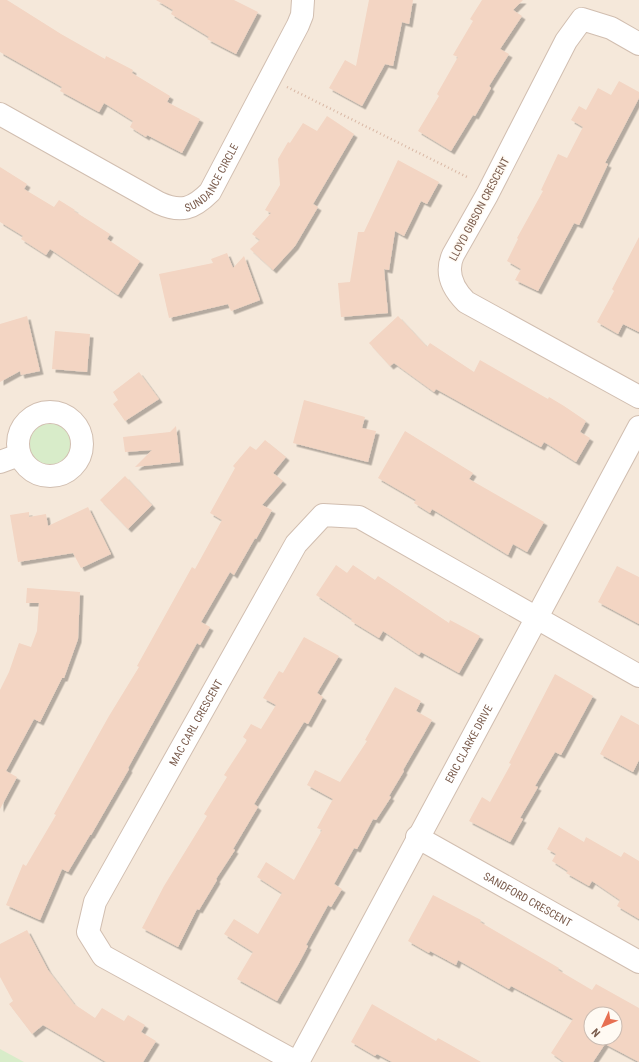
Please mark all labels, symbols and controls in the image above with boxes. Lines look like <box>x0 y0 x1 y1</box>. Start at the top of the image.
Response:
street label: SUNDANCE CIRCLE <box>183 141 242 215</box>
street label: LLOYD GIBSON CRESCENT <box>447 155 512 263</box>
street label: MAC CARL CRESCENT <box>167 677 226 768</box>
street label: ERIC CLARKE DRIVE <box>443 702 496 786</box>
street label: SANDFORD CRESCENT <box>481 870 574 930</box>
north arrow <box>583 1006 623 1046</box>
text: N <box>589 1025 603 1040</box>

